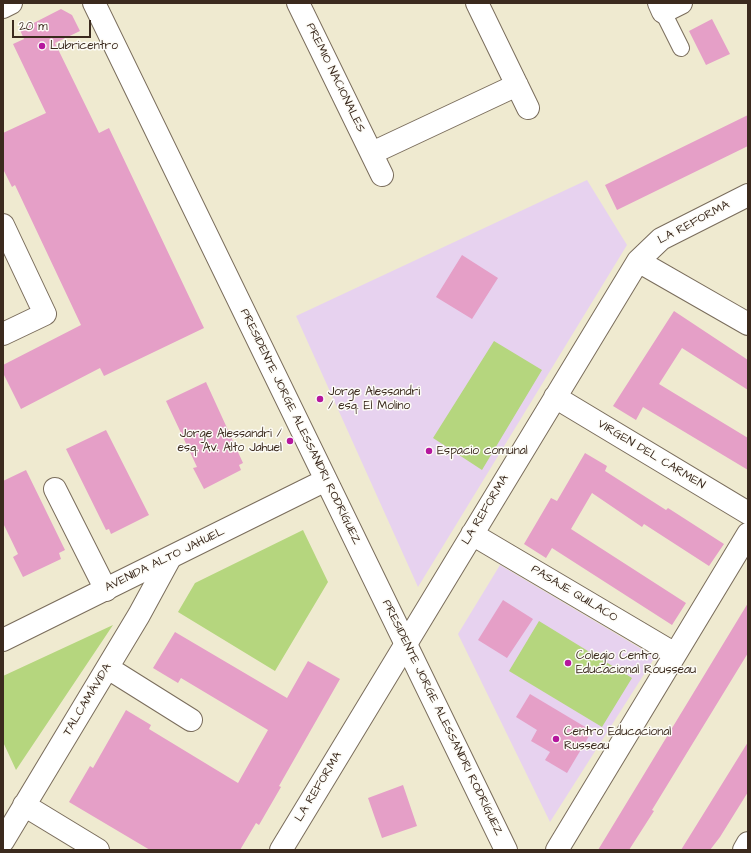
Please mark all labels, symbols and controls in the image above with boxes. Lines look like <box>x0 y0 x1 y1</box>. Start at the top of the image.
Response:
scale bar <box>14 12 93 38</box>
text: 20 m <box>19 18 48 35</box>
street label: PREMIO NACIONALES <box>302 21 368 135</box>
place label: Lubricentro <box>50 39 118 53</box>
marker: Lubricentro <box>37 41 47 51</box>
street label: LA REFORMA <box>656 198 732 248</box>
street label: PRESIDENTE JORGE ALESSANDRI RODRÍGUEZ <box>236 307 364 547</box>
place label: Jorge Alessandri / esq. El Molino <box>328 385 420 413</box>
marker: Jorge Alessandri / esq. El Molino <box>315 394 325 404</box>
street label: VIRGEN DEL CARMEN <box>595 417 707 493</box>
place label: Jorge Alessandri / esq. Av. Alto Jahuel <box>178 427 282 455</box>
marker: Jorge Alessandri / esq. Av. Alto Jahuel <box>285 436 295 446</box>
place label: Espacio comunal <box>437 444 528 458</box>
marker: Espacio comunal <box>424 446 434 456</box>
street label: LA REFORMA <box>459 472 513 548</box>
street label: AVENIDA ALTO JAHUEL <box>103 525 227 595</box>
street label: PASAJE QUILACO <box>528 562 620 626</box>
street label: PRESIDENTE JORGE ALESSANDRI RODRÍGUEZ <box>378 598 506 838</box>
place label: Colegio Centro Educacional Rousseau <box>576 649 696 677</box>
marker: Colegio Centro Educacional Rousseau <box>563 658 573 668</box>
street label: TALCAMÁVIDA <box>61 661 115 739</box>
place label: Centro Educacional Russeau <box>564 725 671 753</box>
marker: Centro Educacional Russeau <box>551 734 561 744</box>
street label: LA REFORMA <box>292 749 346 825</box>

